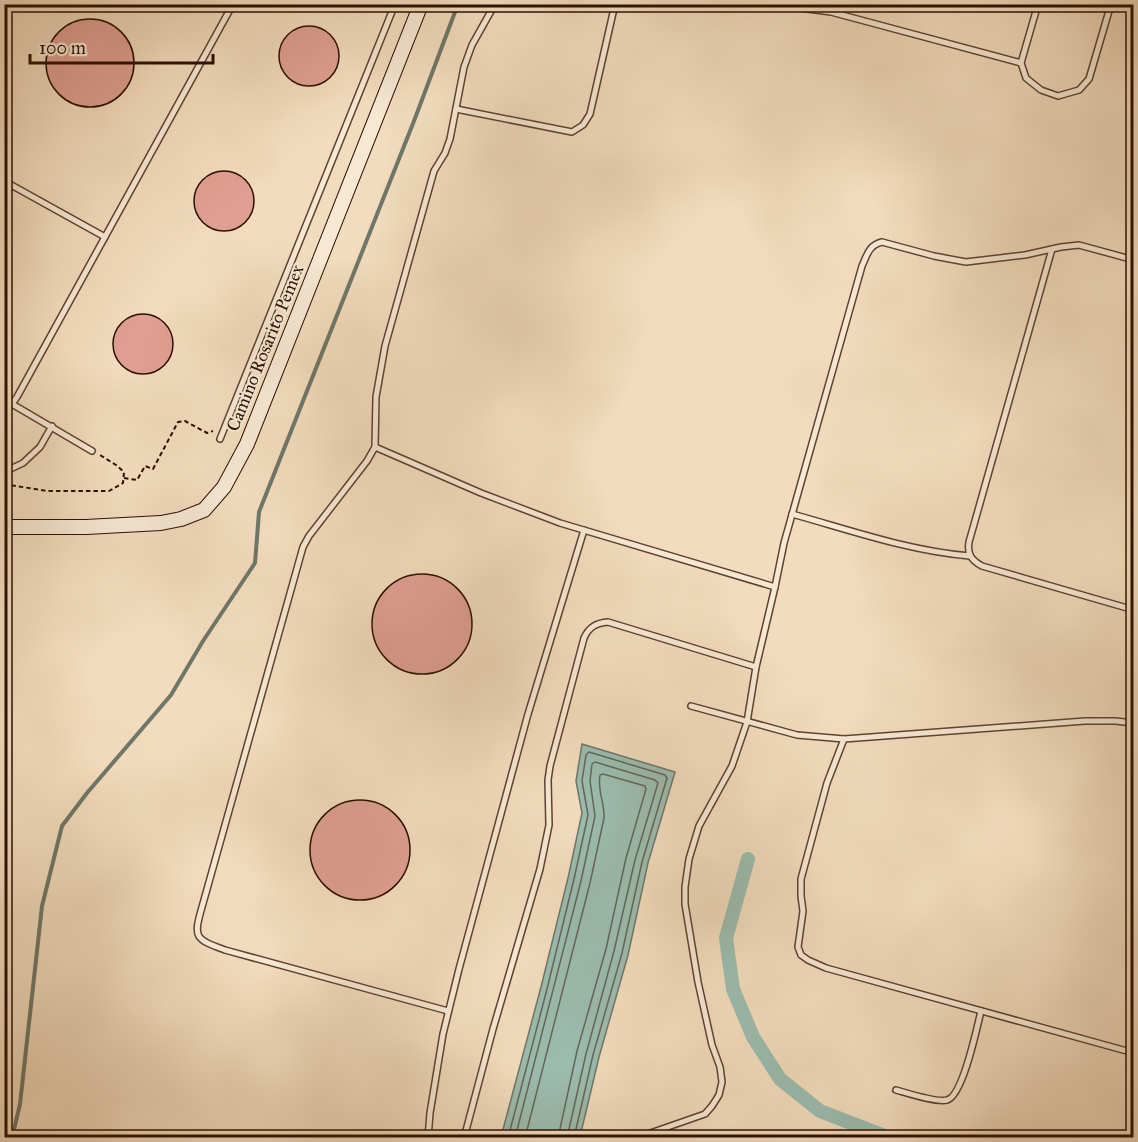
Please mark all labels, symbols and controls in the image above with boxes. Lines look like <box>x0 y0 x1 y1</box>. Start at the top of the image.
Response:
scale bar <box>30 27 213 65</box>
text: 100 m <box>39 37 86 59</box>
street label: Camino Rosarito Pemex <box>222 262 308 434</box>

